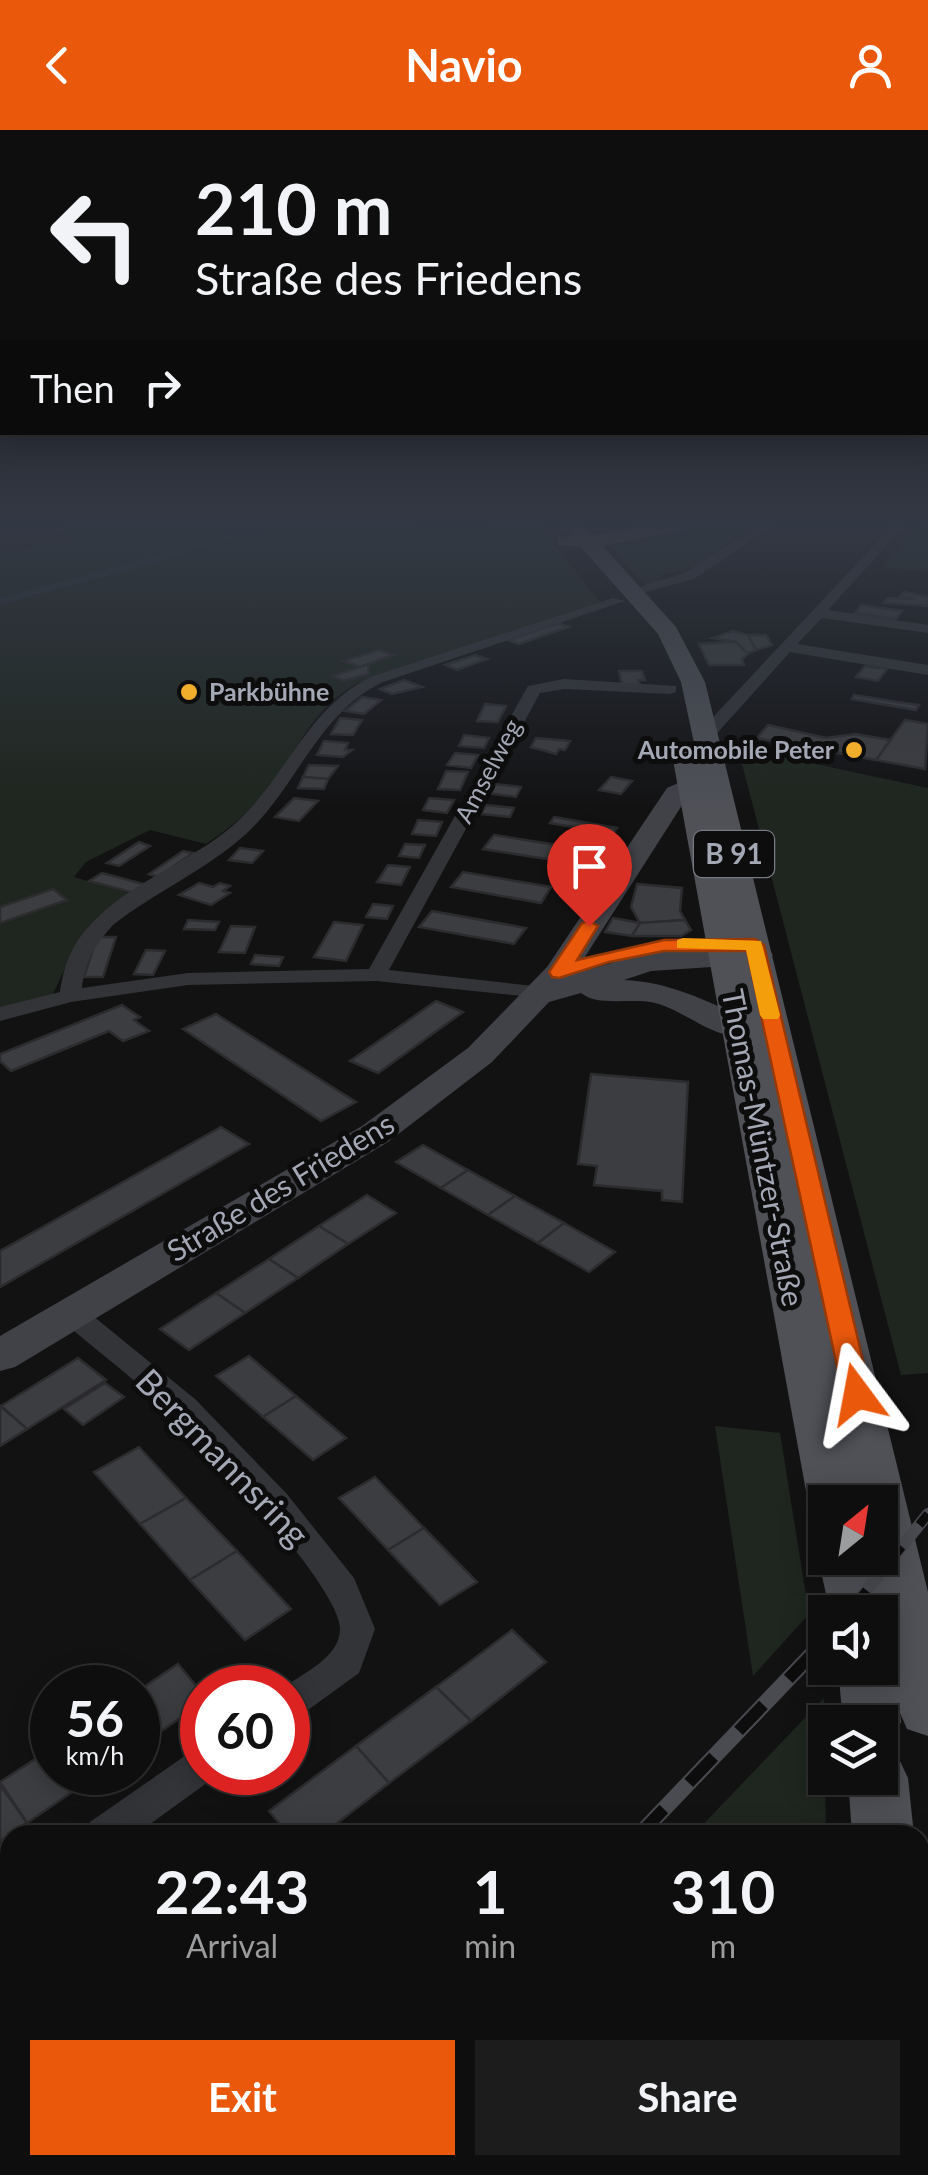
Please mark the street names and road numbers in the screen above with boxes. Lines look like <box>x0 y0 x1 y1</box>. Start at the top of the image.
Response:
street label: Amselweg <box>447 714 527 827</box>
road number: B 91 <box>694 831 774 877</box>
street label: Thomas-Müntzer-Straße <box>716 986 812 1309</box>
street label: Straße des Friedens <box>160 1104 400 1268</box>
street label: Bergmannsring <box>128 1359 319 1554</box>

